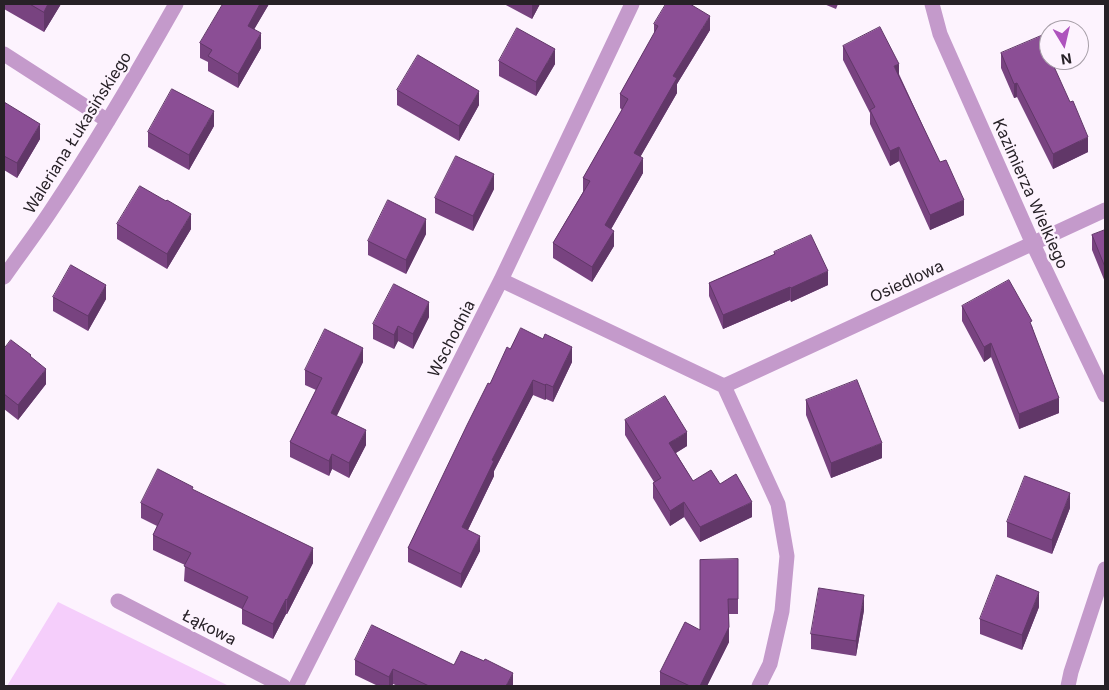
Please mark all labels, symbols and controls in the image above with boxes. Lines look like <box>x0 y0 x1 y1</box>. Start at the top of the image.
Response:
north arrow <box>1039 20 1089 70</box>
street label: Waleriana Łukasińskiego <box>20 48 136 218</box>
text: N <box>1060 50 1073 69</box>
street label: Kazimierza Wielkiego <box>988 116 1072 272</box>
street label: Osiedlowa <box>867 257 947 307</box>
street label: Wschodnia <box>424 297 480 381</box>
street label: Łąkowa <box>179 606 239 650</box>

